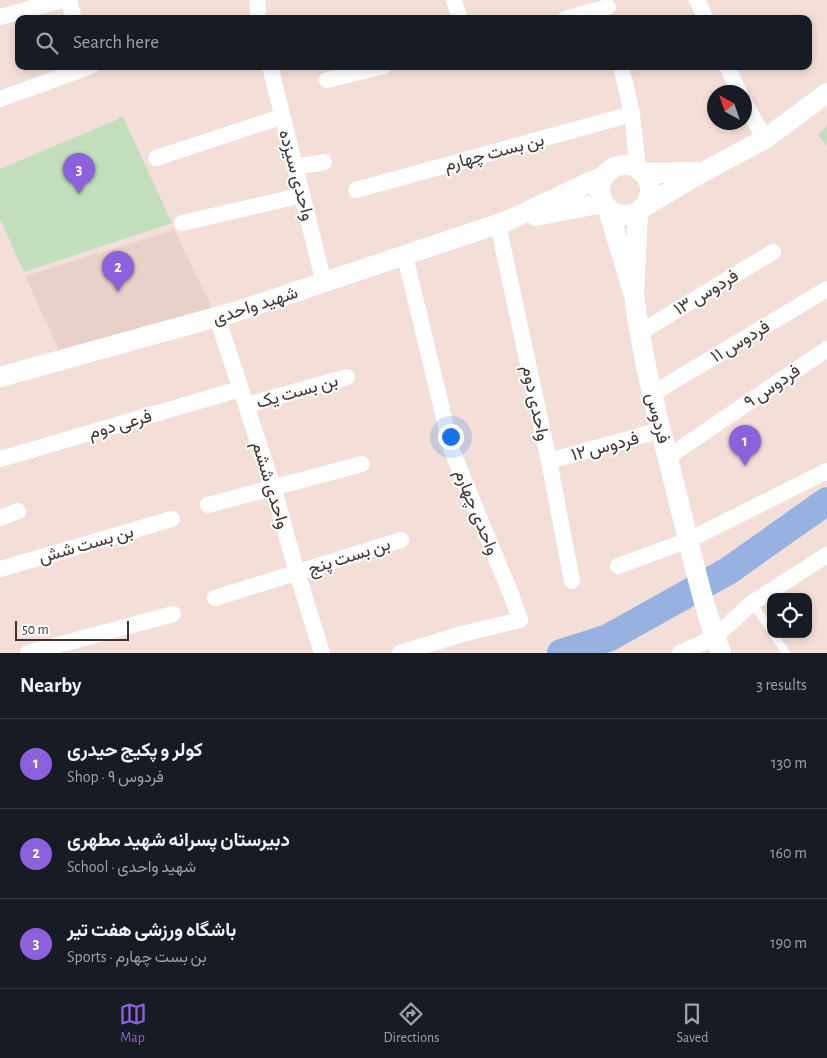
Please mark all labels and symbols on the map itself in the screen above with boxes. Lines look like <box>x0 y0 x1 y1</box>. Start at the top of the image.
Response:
north arrow <box>707 85 752 130</box>
street label: واحدی سیزده <box>274 128 317 223</box>
street label: بن بست چهارم <box>442 131 547 177</box>
pin: 3 <box>63 153 95 194</box>
pin: 2 <box>102 251 134 292</box>
street label: فردوس ۱۳ <box>671 267 742 320</box>
street label: شهید واحدی <box>210 284 301 329</box>
street label: فردوس ۱۱ <box>708 317 774 367</box>
street label: فردوس ۹ <box>741 362 804 413</box>
street label: واحدی دوم <box>516 364 552 443</box>
street label: بن بست یک <box>254 372 340 413</box>
street label: فردوس <box>641 391 672 446</box>
street label: فرعی دوم <box>86 407 155 445</box>
your location <box>438 424 464 450</box>
pin: 1 <box>729 425 761 466</box>
street label: فردوس ۱۲ <box>569 429 641 466</box>
street label: واحدی ششم <box>246 439 292 532</box>
street label: واحدی چهارم <box>449 467 501 559</box>
street label: بن بست شش <box>37 523 136 568</box>
street label: بن بست پنج <box>306 535 393 581</box>
scale bar <box>15 618 129 641</box>

